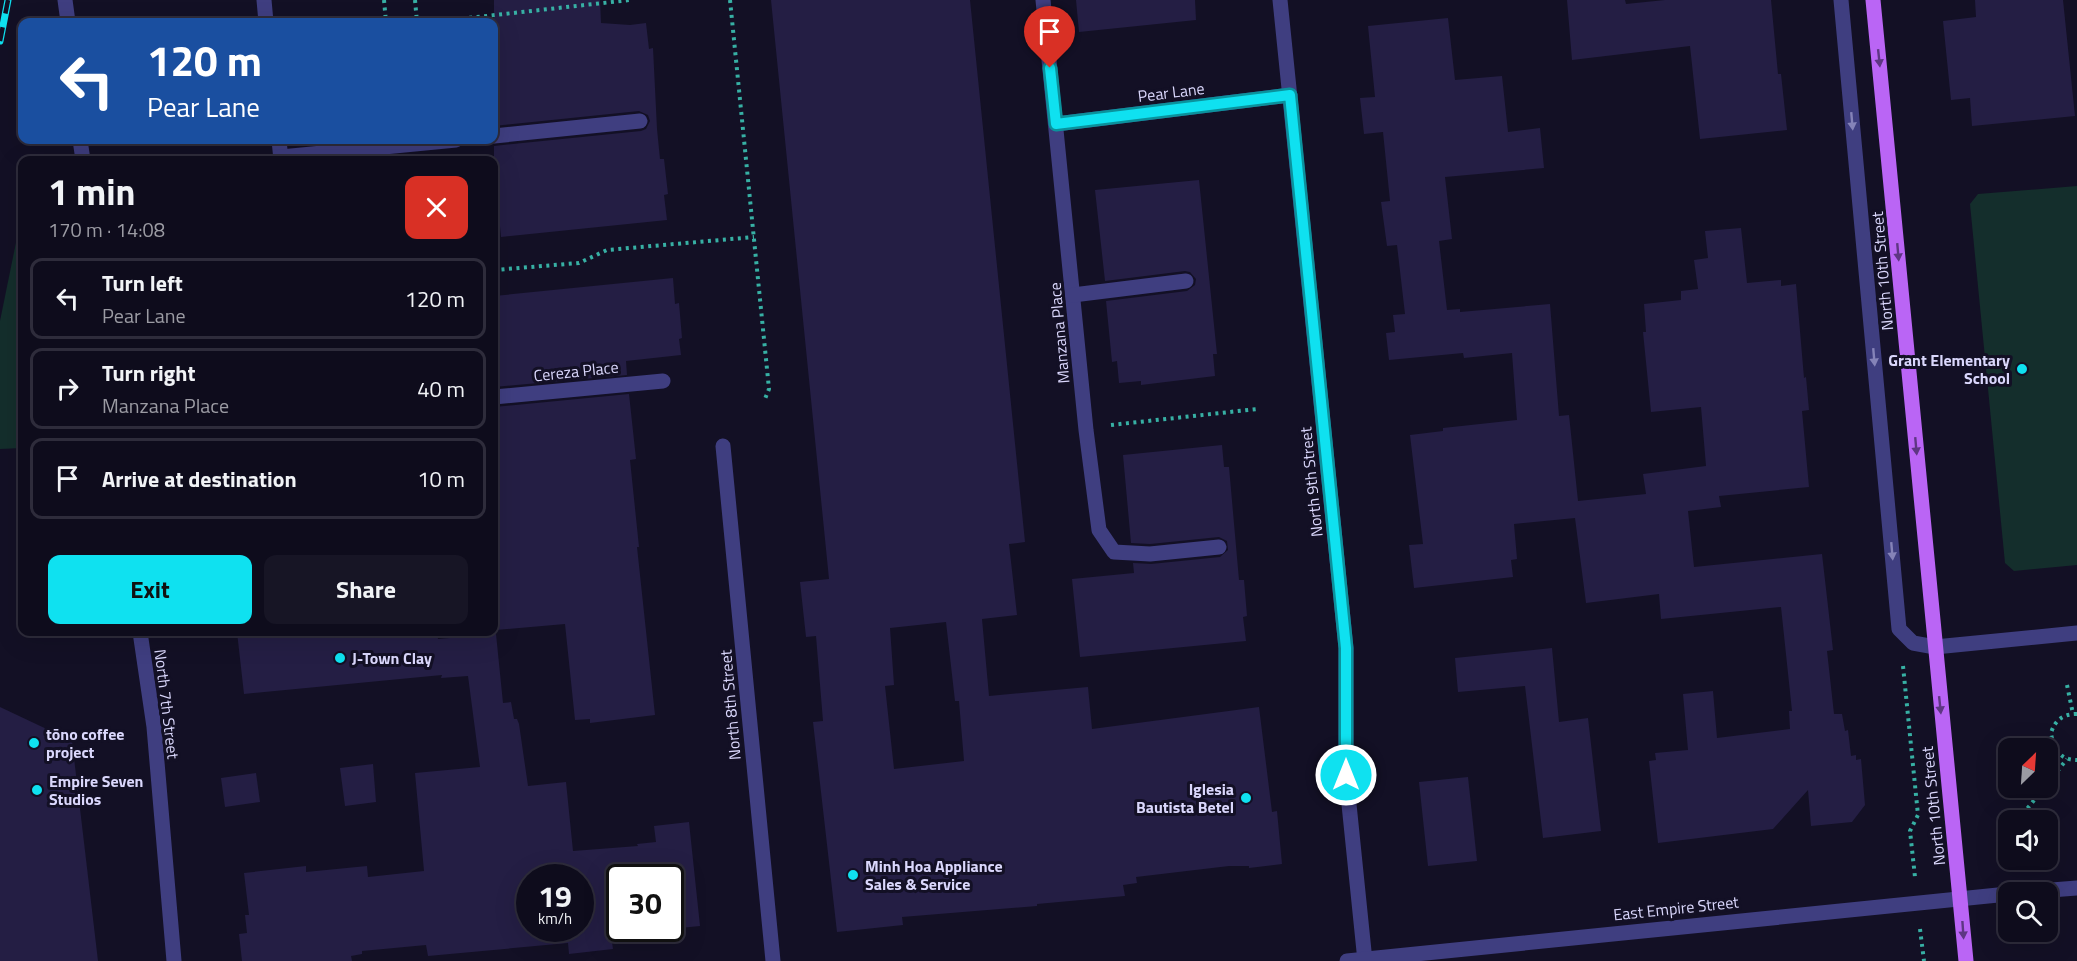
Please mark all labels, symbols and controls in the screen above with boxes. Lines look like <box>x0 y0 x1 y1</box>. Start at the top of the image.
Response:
pin <box>1024 6 1075 68</box>
icon: arrive <box>1033 15 1066 48</box>
text: 120 m <box>147 28 262 92</box>
icon: left <box>48 42 126 120</box>
one-way arrow <box>1874 49 1884 68</box>
street label: Pear Lane <box>1136 76 1206 108</box>
text: Pear Lane <box>147 86 260 127</box>
one-way arrow <box>1847 112 1857 131</box>
text: 1 min <box>48 164 135 219</box>
button: close <box>405 176 468 239</box>
street label: North 10th Street <box>1865 210 1899 331</box>
text: 170 m · 14:08 <box>48 214 165 245</box>
one-way arrow <box>1893 243 1903 262</box>
text: Turn left <box>102 266 183 300</box>
street label: Manzana Place <box>1043 281 1075 385</box>
icon: left <box>51 282 84 315</box>
text: 120 m <box>405 282 465 316</box>
text: Pear Lane <box>102 300 186 331</box>
one-way arrow <box>1869 348 1879 367</box>
place label: Grant Elementary School <box>1888 348 2010 390</box>
street label: Cereza Place <box>532 355 620 387</box>
text: Turn right <box>102 356 196 390</box>
marker: Grant Elementary School <box>2015 362 2029 376</box>
icon: right <box>51 372 84 405</box>
text: 40 m <box>417 372 465 406</box>
text: Manzana Place <box>102 390 229 421</box>
street label: North 9th Street <box>1293 425 1329 538</box>
one-way arrow <box>1911 437 1921 456</box>
icon: arrive <box>51 462 84 495</box>
text: Arrive at destination <box>102 462 297 496</box>
text: 10 m <box>417 462 465 496</box>
one-way arrow <box>1887 542 1897 561</box>
button: Exit <box>48 555 252 624</box>
button: Share <box>264 555 468 624</box>
place label: J-Town Clay <box>352 646 432 670</box>
street label: North 7th Street <box>148 648 186 761</box>
street label: North 8th Street <box>713 649 747 761</box>
marker: J-Town Clay <box>333 651 347 665</box>
one-way arrow <box>1935 696 1945 715</box>
place label: tōno coffee project <box>46 722 124 764</box>
marker: tōno coffee project <box>27 736 41 750</box>
north arrow <box>1998 738 2058 798</box>
map controls <box>1998 738 2058 942</box>
position arrow <box>1314 743 1378 807</box>
street label: North 10th Street <box>1915 745 1951 867</box>
place label: Empire Seven Studios <box>49 769 143 811</box>
place label: Iglesia Bautista Betel <box>1136 777 1234 819</box>
marker: Empire Seven Studios <box>30 783 44 797</box>
marker: Iglesia Bautista Betel <box>1239 791 1253 805</box>
button: sound <box>1998 810 2058 870</box>
place label: Minh Hoa Appliance Sales & Service <box>865 854 1003 896</box>
speed limit sign: 30 <box>606 864 684 942</box>
marker: Minh Hoa Appliance Sales & Service <box>846 868 860 882</box>
text: 19 <box>538 873 572 919</box>
button: search <box>1998 882 2058 942</box>
street label: East Empire Street <box>1612 889 1740 927</box>
text: km/h <box>538 907 572 930</box>
one-way arrow <box>1958 920 1967 939</box>

